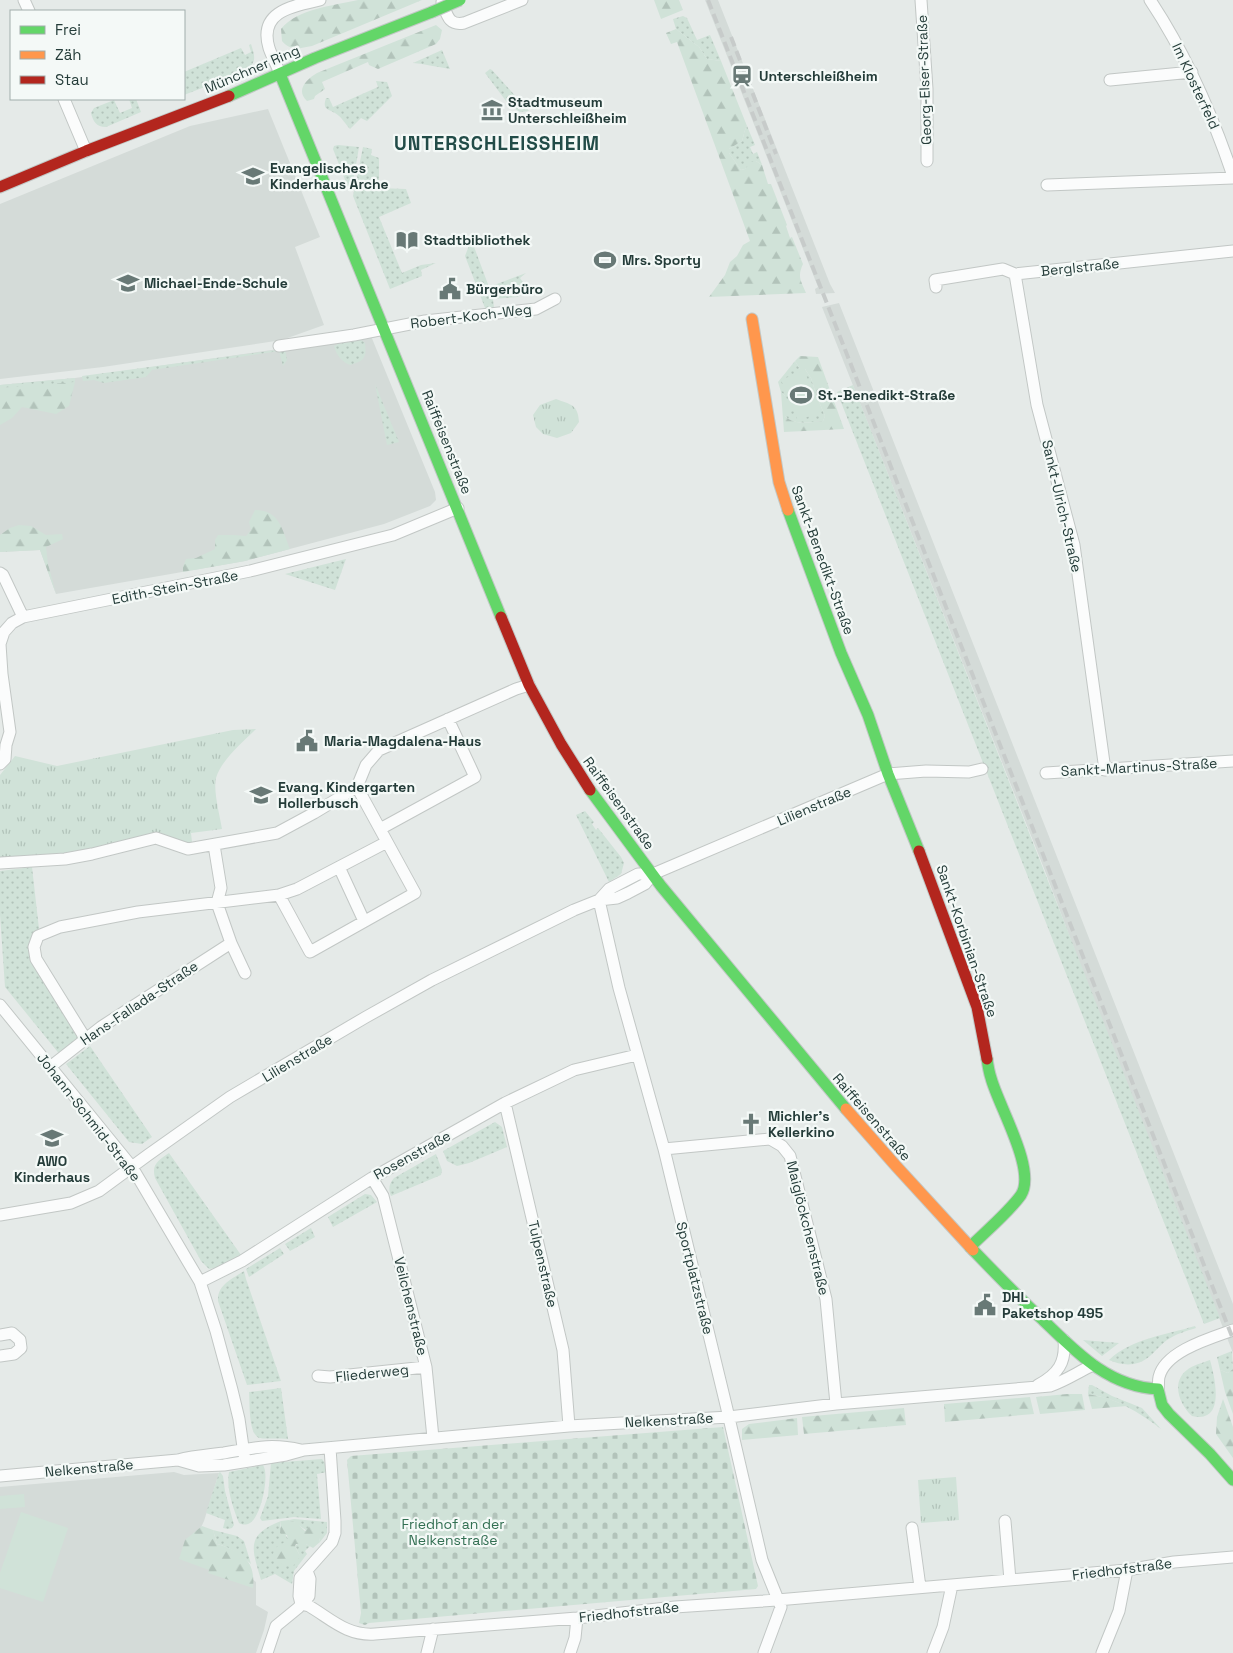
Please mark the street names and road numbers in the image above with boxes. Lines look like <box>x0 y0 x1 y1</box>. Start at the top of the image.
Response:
street label: Georg-Elser-Straße <box>913 15 935 145</box>
street label: Im Klosterfeld <box>1168 40 1224 132</box>
street label: Münchner Ring <box>202 41 302 97</box>
street label: Berglstraße <box>1040 254 1120 280</box>
street label: Robert-Koch-Weg <box>409 300 533 332</box>
street label: Raiffeisenstraße <box>418 387 476 497</box>
street label: Sankt-Ulrich-Straße <box>1038 438 1086 574</box>
street label: Sankt-Benedikt-Straße <box>788 483 858 637</box>
street label: Edith-Stein-Straße <box>110 566 240 608</box>
street label: Raiffeisenstraße <box>579 753 659 853</box>
street label: Sankt-Martinus-Straße <box>1060 754 1218 780</box>
street label: Lilienstraße <box>774 782 854 830</box>
street label: Sankt-Korbinian-Straße <box>932 862 1002 1020</box>
street label: Hans-Fallada-Straße <box>77 957 201 1049</box>
street label: Lilienstraße <box>259 1030 335 1086</box>
street label: Johann-Schmid-Straße <box>33 1049 145 1185</box>
street label: Raiffeisenstraße <box>829 1069 915 1165</box>
street label: Rosenstraße <box>370 1126 454 1184</box>
street label: Maiglöckchenstraße <box>783 1159 833 1297</box>
street label: Tulpenstraße <box>524 1219 562 1309</box>
street label: Sportplatzstraße <box>672 1220 718 1336</box>
street label: Veilchenstraße <box>390 1255 432 1357</box>
street label: Fliederweg <box>334 1360 410 1386</box>
street label: Nelkenstraße <box>624 1409 714 1431</box>
street label: Nelkenstraße <box>44 1455 134 1481</box>
street label: Friedhofstraße <box>1071 1554 1173 1584</box>
street label: Friedhofstraße <box>578 1598 680 1626</box>

